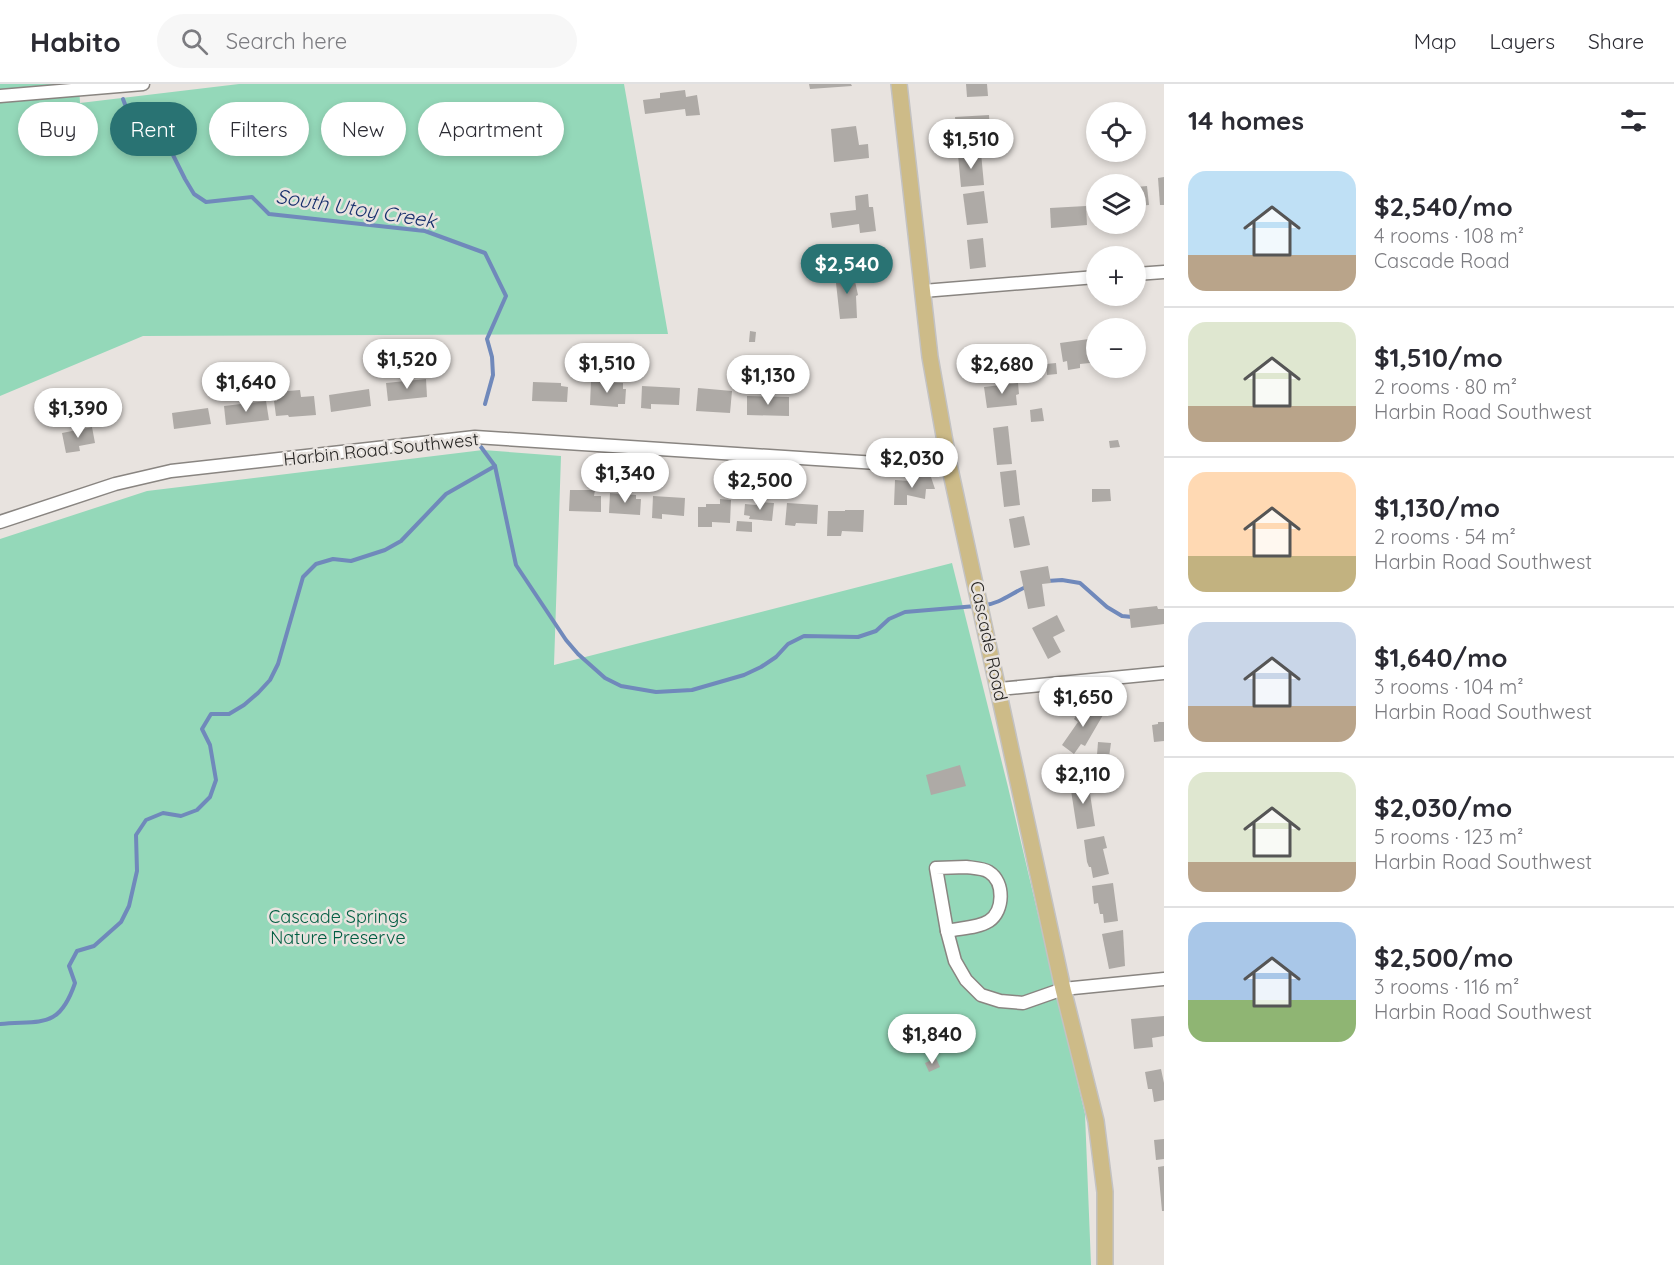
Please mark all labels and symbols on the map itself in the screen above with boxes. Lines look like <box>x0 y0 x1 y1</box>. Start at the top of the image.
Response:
pin: $1,510 <box>922 119 1020 170</box>
water label: South Utoy Creek <box>274 183 440 233</box>
pin: $2,540 <box>798 244 896 295</box>
pin: $1,520 <box>358 339 456 390</box>
pin: $1,510 <box>558 343 656 394</box>
pin: $2,680 <box>953 344 1051 395</box>
pin: $1,130 <box>719 355 817 406</box>
pin: $1,640 <box>197 362 295 413</box>
pin: $1,390 <box>29 388 127 439</box>
street label: Harbin Road Southwest <box>282 427 480 471</box>
pin: $2,030 <box>863 438 961 489</box>
pin: $1,340 <box>576 453 674 504</box>
pin: $2,500 <box>711 460 809 511</box>
street label: Cascade Road <box>965 579 1013 703</box>
pin: $1,650 <box>1034 677 1132 728</box>
pin: $2,110 <box>1034 754 1132 805</box>
park label: Cascade Springs Nature Preserve <box>268 905 408 949</box>
pin: $1,840 <box>883 1014 981 1065</box>

